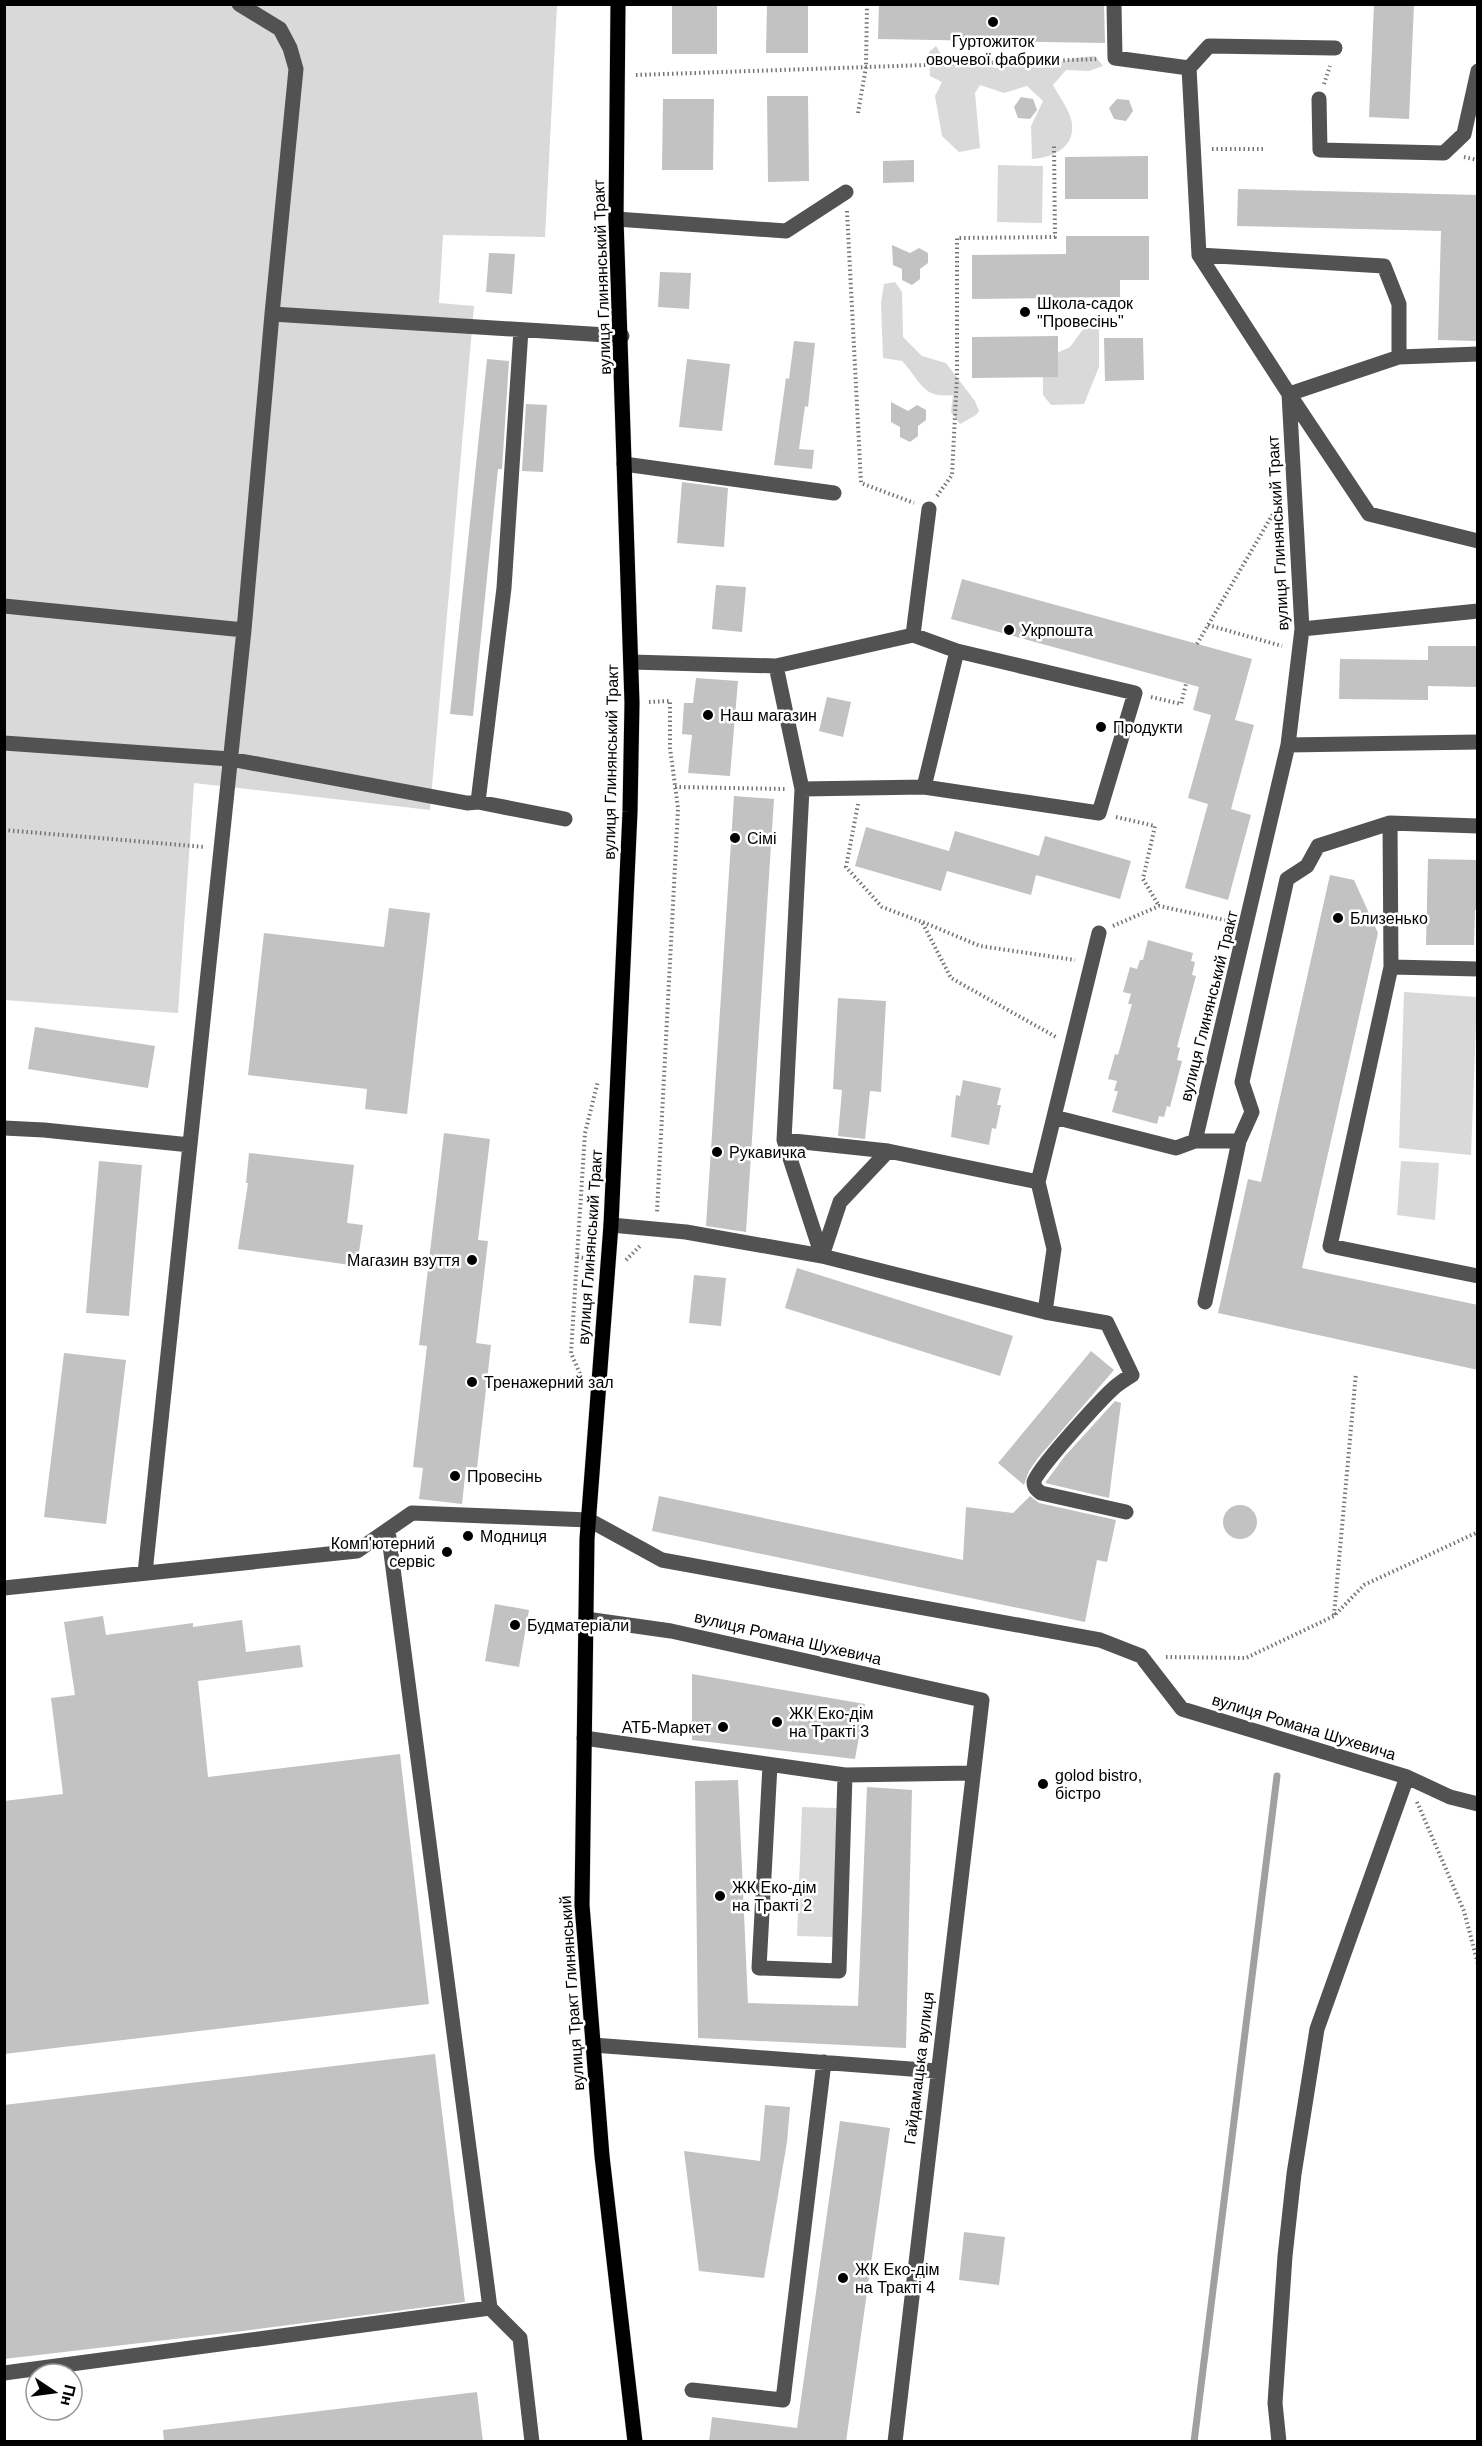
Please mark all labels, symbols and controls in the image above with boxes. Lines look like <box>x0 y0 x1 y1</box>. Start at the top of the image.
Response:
marker: Гуртожиток овочевої фабрики <box>986 15 1000 29</box>
place label: Гуртожиток овочевої фабрики <box>926 33 1060 68</box>
street label: вулиця Глинянський Тракт <box>590 178 614 375</box>
place label: Школа-садок "Провесінь" <box>1037 295 1134 330</box>
marker: Школа-садок "Провесінь" <box>1018 305 1032 319</box>
street label: вулиця Глинянський Тракт <box>1264 434 1292 631</box>
place label: Укрпошта <box>1021 622 1093 639</box>
marker: Укрпошта <box>1002 623 1016 637</box>
street label: вулиця Глинянський Тракт <box>601 663 621 860</box>
place label: Наш магазин <box>720 707 817 724</box>
marker: Наш магазин <box>701 708 715 722</box>
place label: Продукти <box>1113 719 1183 736</box>
marker: Продукти <box>1094 720 1108 734</box>
place label: Сімі <box>747 830 777 847</box>
marker: Сімі <box>728 831 742 845</box>
street label: вулиця Глинянський Тракт <box>1177 908 1241 1103</box>
place label: Близенько <box>1350 910 1428 927</box>
marker: Близенько <box>1331 911 1345 925</box>
place label: Рукавичка <box>729 1144 806 1161</box>
marker: Рукавичка <box>710 1145 724 1159</box>
street label: вулиця Глинянський Тракт <box>575 1148 605 1345</box>
place label: Магазин взуття <box>347 1252 460 1269</box>
marker: Магазин взуття <box>465 1253 479 1267</box>
place label: Тренажерний зал <box>484 1374 614 1391</box>
marker: Тренажерний зал <box>465 1375 479 1389</box>
place label: Провесінь <box>467 1468 542 1485</box>
marker: Провесінь <box>448 1469 462 1483</box>
place label: Модниця <box>480 1528 547 1545</box>
marker: Модниця <box>461 1529 475 1543</box>
place label: Комп'ютерний сервіс <box>331 1535 435 1570</box>
marker: Комп'ютерний сервіс <box>440 1545 454 1559</box>
street label: вулиця Романа Шухевича <box>693 1608 883 1668</box>
place label: Будматеріали <box>527 1617 629 1634</box>
marker: Будматеріали <box>508 1618 522 1632</box>
street label: вулиця Романа Шухевича <box>1210 1691 1398 1763</box>
place label: ЖК Еко-дім на Тракті 3 <box>789 1705 874 1740</box>
marker: ЖК Еко-дім на Тракті 3 <box>770 1715 784 1729</box>
place label: АТБ-Маркет <box>622 1719 712 1736</box>
marker: АТБ-Маркет <box>716 1720 730 1734</box>
place label: golod bistro, бістро <box>1055 1767 1142 1802</box>
marker: golod bistro, бістро <box>1036 1777 1050 1791</box>
place label: ЖК Еко-дім на Тракті 2 <box>732 1879 817 1914</box>
marker: ЖК Еко-дім на Тракті 2 <box>713 1889 727 1903</box>
street label: вулиця Тракт Глинянський <box>557 1895 587 2091</box>
street label: Гайдамацька вулиця <box>901 1991 937 2145</box>
place label: ЖК Еко-дім на Тракті 4 <box>855 2261 940 2296</box>
marker: ЖК Еко-дім на Тракті 4 <box>836 2271 850 2285</box>
north arrow <box>24 2362 84 2422</box>
text: Пн <box>57 2383 79 2407</box>

